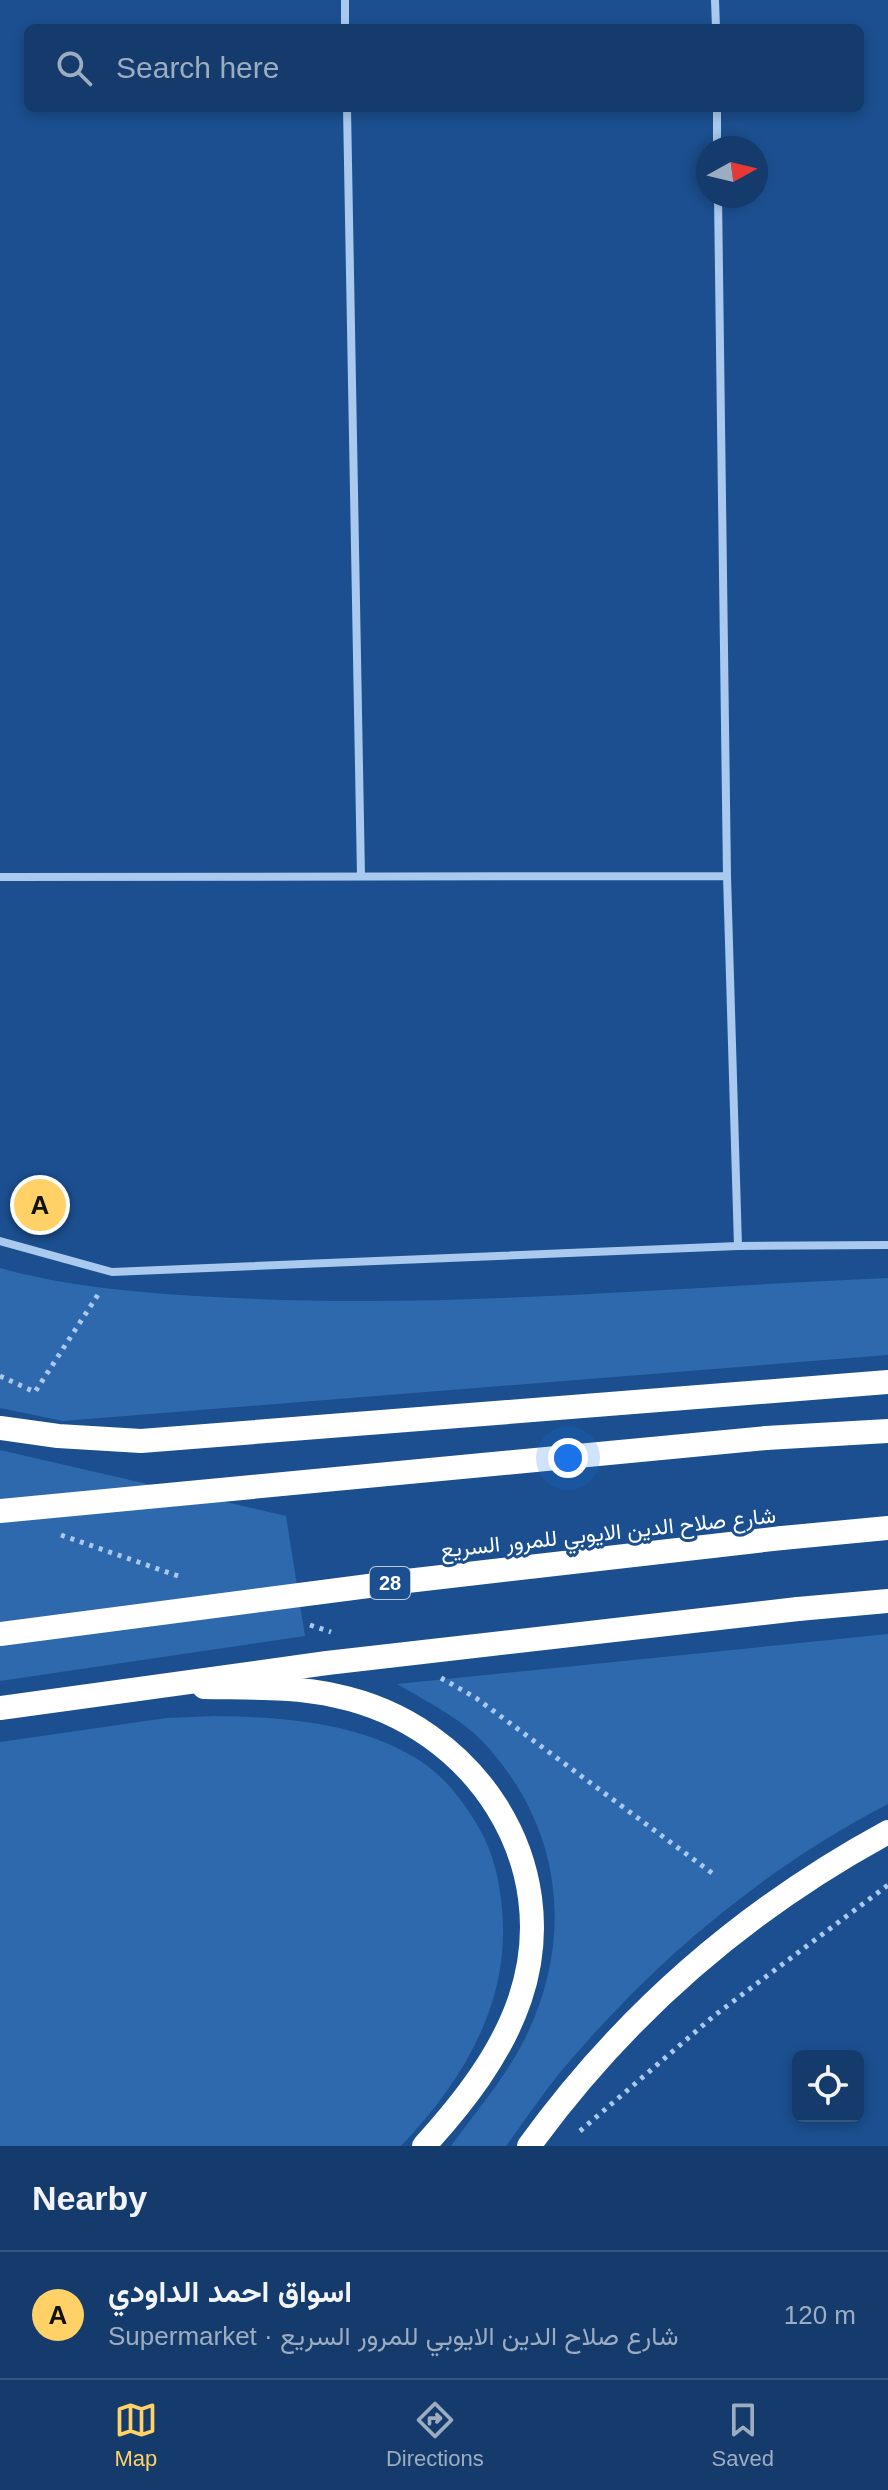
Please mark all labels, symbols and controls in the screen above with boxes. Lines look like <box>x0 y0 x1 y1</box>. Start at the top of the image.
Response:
search box <box>24 24 864 112</box>
icon: search <box>52 46 96 90</box>
text: Search here <box>116 51 279 84</box>
north arrow <box>696 136 768 208</box>
pin: A <box>14 1175 66 1235</box>
your location <box>548 1438 588 1478</box>
street label: شارع صلاح الدين الايوبي للمرور السريع <box>439 1502 778 1569</box>
road number: 28 <box>370 1567 410 1599</box>
map controls <box>792 2050 864 2122</box>
button: locate <box>792 2050 864 2122</box>
text: Nearby <box>32 2179 147 2217</box>
text: اسواق احمد الداودي <box>108 2275 352 2308</box>
text: A <box>49 2300 67 2330</box>
text: 120 m <box>784 2300 856 2330</box>
text: Supermarket · شارع صلاح الدين الايوبي للمرور السريع <box>108 2321 678 2351</box>
tab: Map <box>114 2398 158 2472</box>
tab: Directions <box>386 2398 484 2472</box>
tab: Saved <box>712 2398 774 2472</box>

